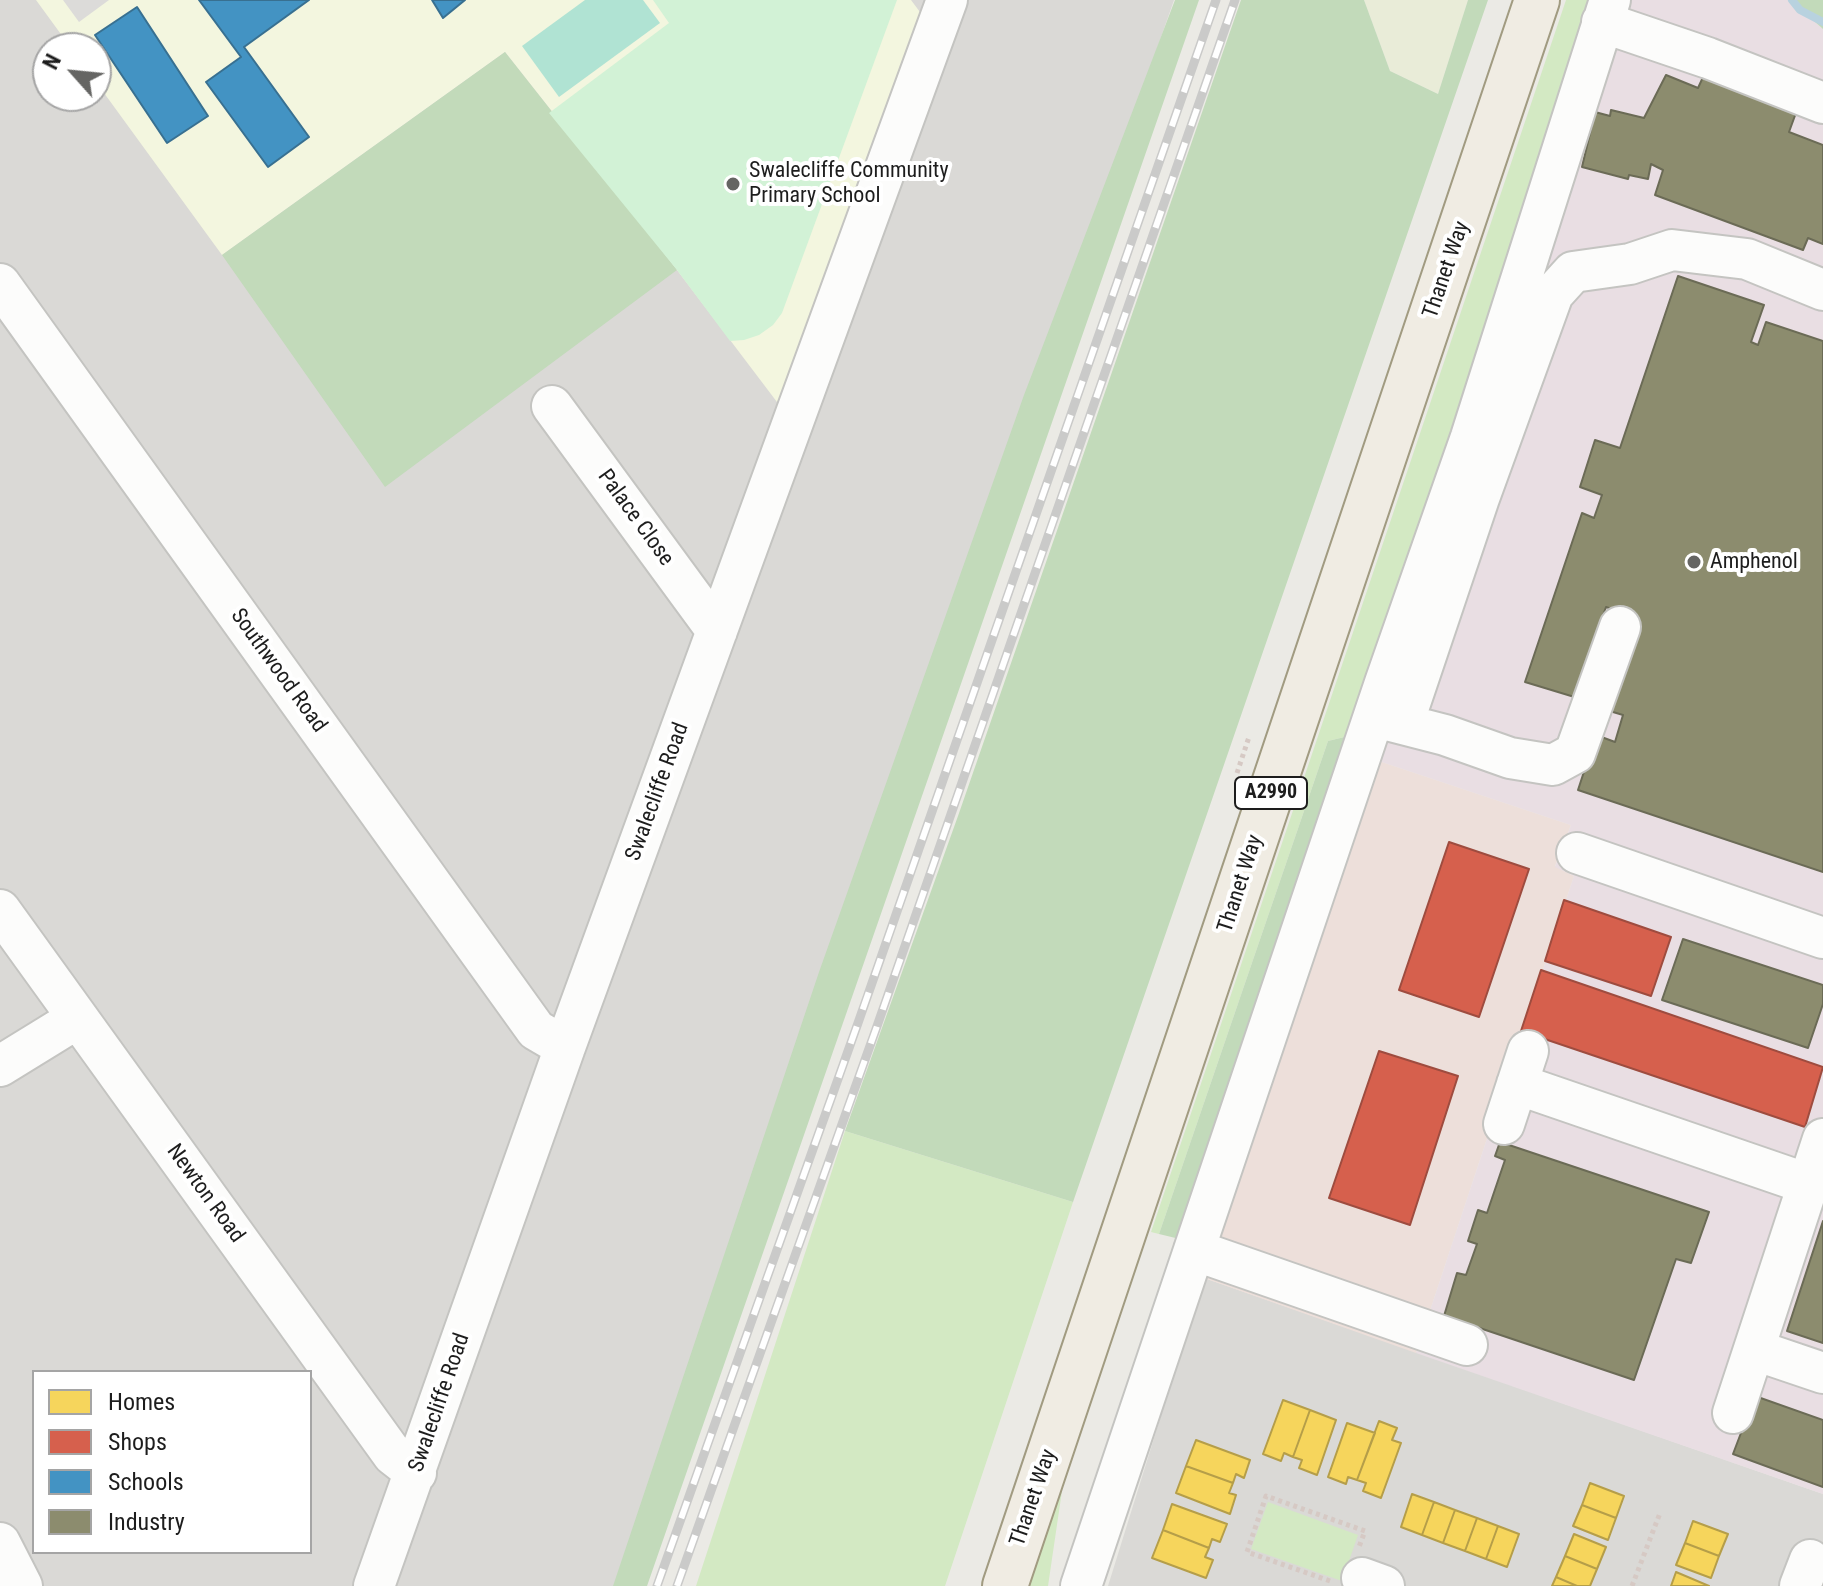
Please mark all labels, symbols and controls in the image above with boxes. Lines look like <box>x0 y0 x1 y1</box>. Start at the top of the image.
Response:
north arrow <box>32 32 112 112</box>
text: N <box>38 50 66 73</box>
place label: Swalecliffe Community Primary School <box>749 158 949 210</box>
marker: Swalecliffe Community Primary School <box>724 175 742 193</box>
street label: Thanet Way <box>1418 218 1476 322</box>
street label: Palace Close <box>591 465 679 571</box>
place label: Amphenol <box>1710 549 1798 575</box>
marker: Amphenol <box>1685 553 1703 571</box>
street label: Southwood Road <box>224 604 332 738</box>
street label: Swalecliffe Road <box>621 719 695 865</box>
road number: A2990 <box>1235 777 1307 809</box>
street label: Thanet Way <box>1213 832 1269 936</box>
street label: Newton Road <box>160 1140 250 1248</box>
street label: Swalecliffe Road <box>404 1330 476 1476</box>
legend <box>32 1370 312 1554</box>
text: Homes <box>108 1388 175 1416</box>
text: Shops <box>108 1428 167 1456</box>
street label: Thanet Way <box>1005 1446 1063 1550</box>
text: Schools <box>108 1468 184 1496</box>
text: Industry <box>108 1508 185 1536</box>

